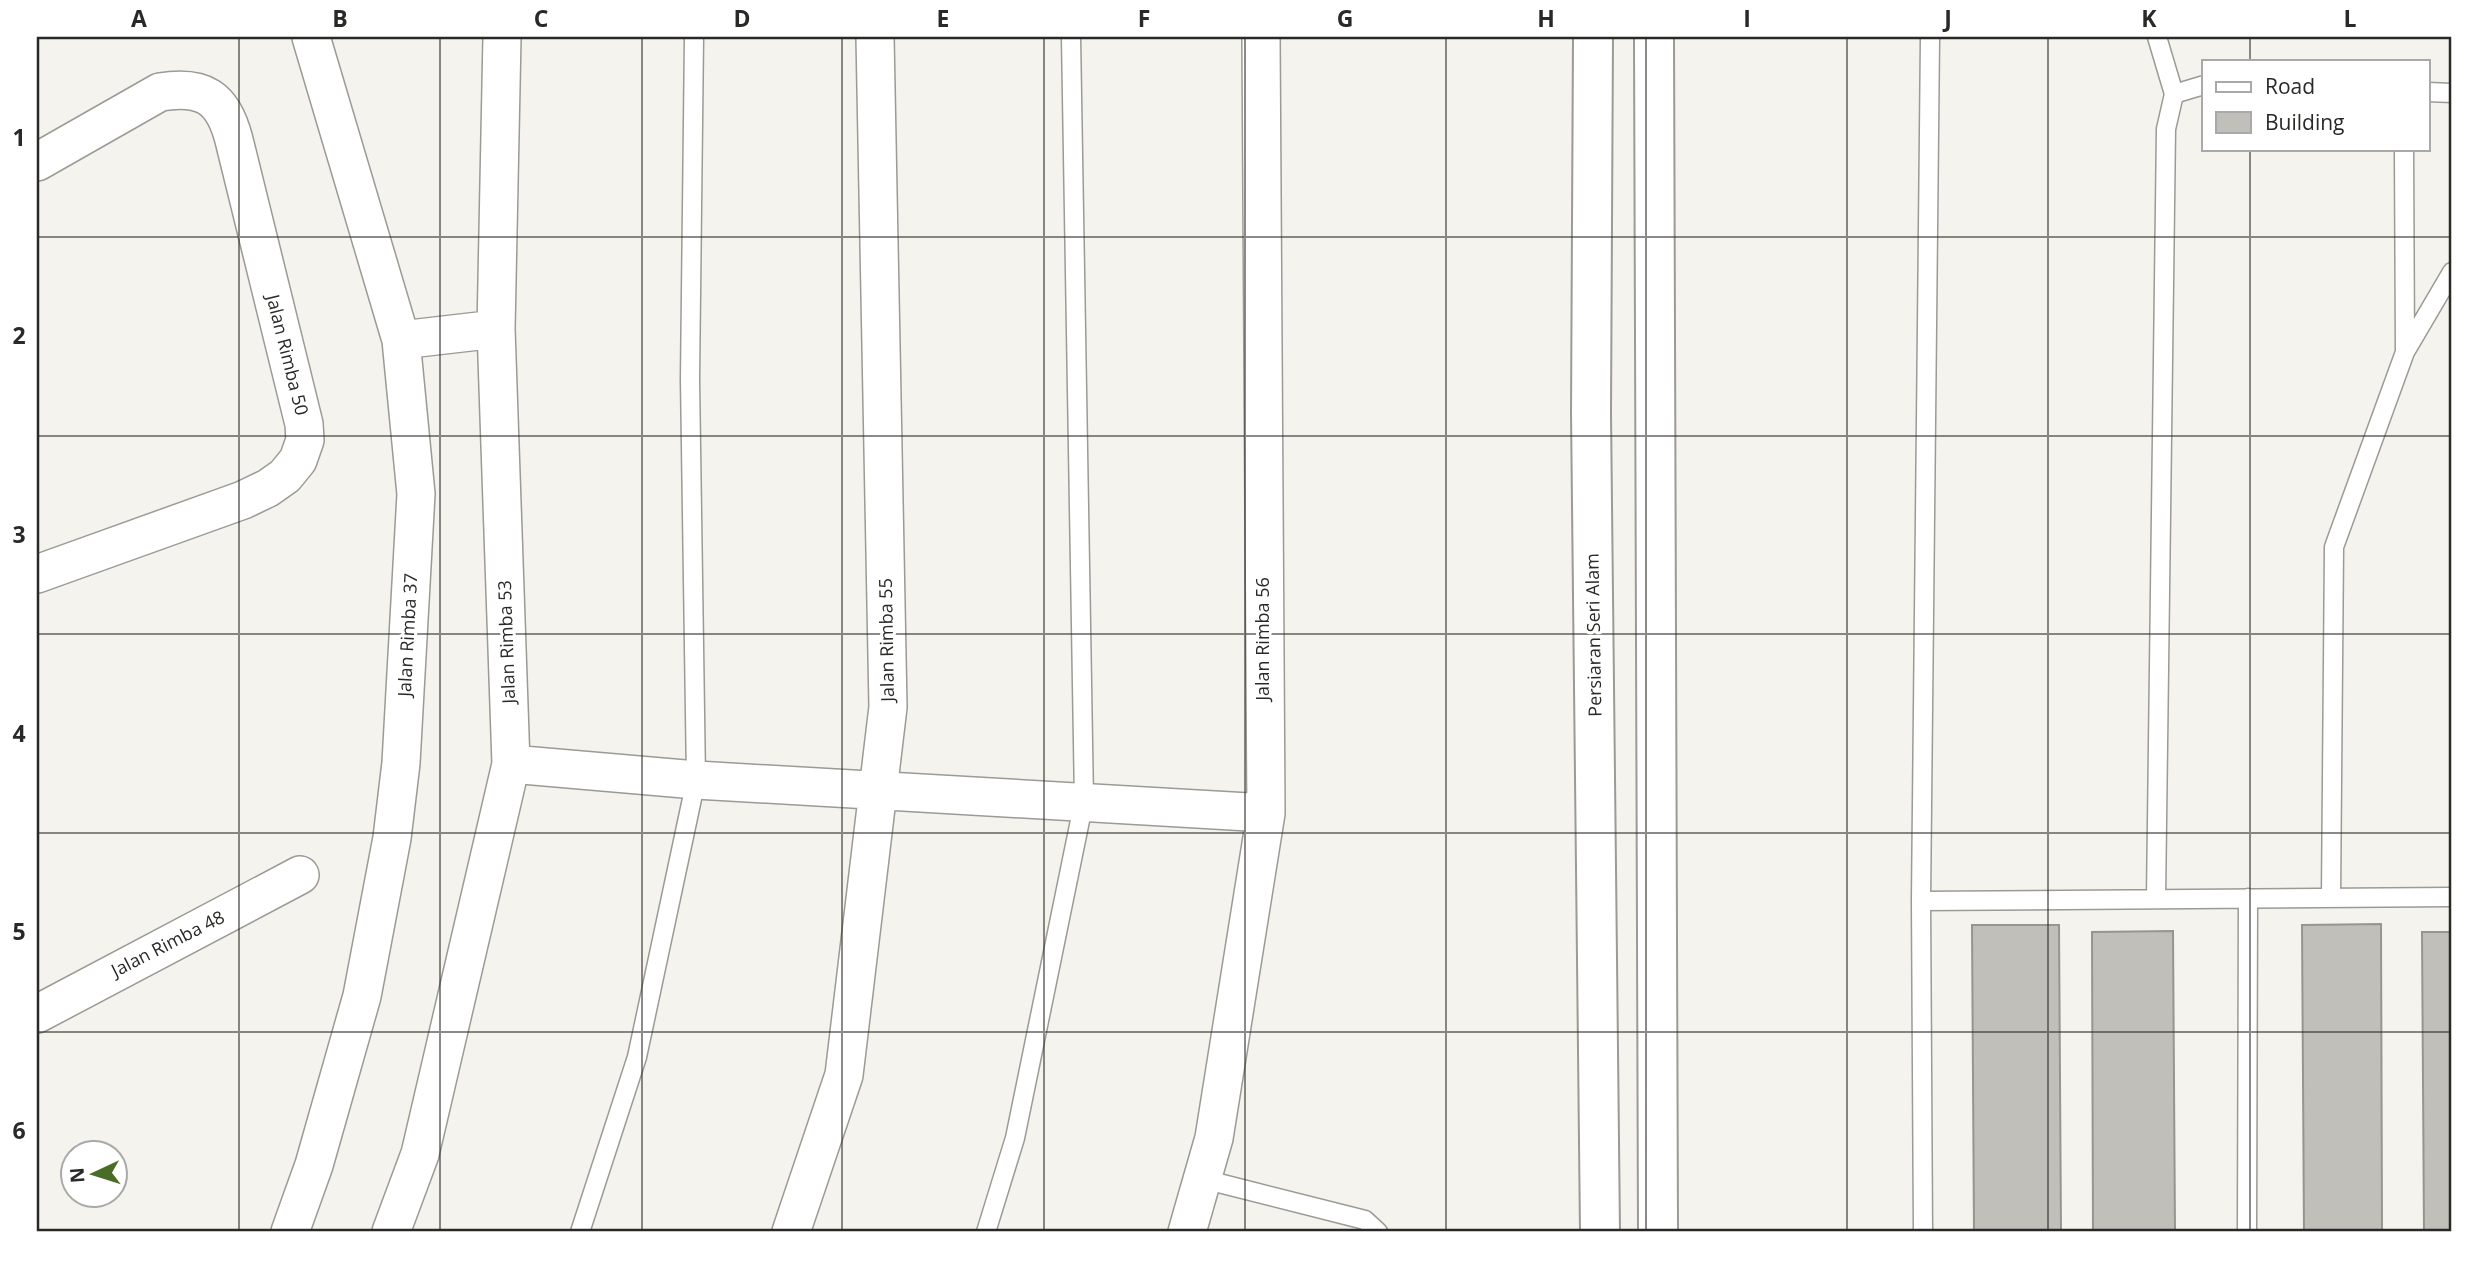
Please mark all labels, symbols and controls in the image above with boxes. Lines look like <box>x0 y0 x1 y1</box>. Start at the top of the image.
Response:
text: A <box>131 2 147 34</box>
text: B <box>332 2 348 34</box>
text: C <box>534 2 548 34</box>
text: D <box>733 2 751 34</box>
text: E <box>937 2 949 34</box>
text: F <box>1138 2 1150 34</box>
text: G <box>1337 2 1353 34</box>
text: H <box>1537 2 1555 34</box>
text: I <box>1743 2 1751 34</box>
text: J <box>1942 2 1952 34</box>
text: K <box>2141 2 2157 34</box>
text: L <box>2344 2 2357 34</box>
legend <box>2202 60 2430 150</box>
text: Road <box>2265 72 2315 100</box>
text: Building <box>2265 108 2344 136</box>
text: 1 <box>12 121 26 153</box>
street label: Jalan Rimba 50 <box>261 290 315 418</box>
text: 2 <box>12 319 26 351</box>
text: 3 <box>12 518 26 550</box>
street label: Persiaran Seri Alam <box>1580 553 1606 717</box>
street label: Jalan Rimba 37 <box>392 573 422 699</box>
street label: Jalan Rimba 56 <box>1250 577 1274 703</box>
street label: Jalan Rimba 55 <box>873 578 899 704</box>
street label: Jalan Rimba 53 <box>492 580 520 706</box>
text: 4 <box>12 717 26 749</box>
street label: Jalan Rimba 48 <box>105 904 228 983</box>
text: 5 <box>12 915 26 947</box>
text: 6 <box>12 1114 26 1146</box>
north arrow <box>60 1140 130 1210</box>
text: N <box>64 1167 91 1184</box>

